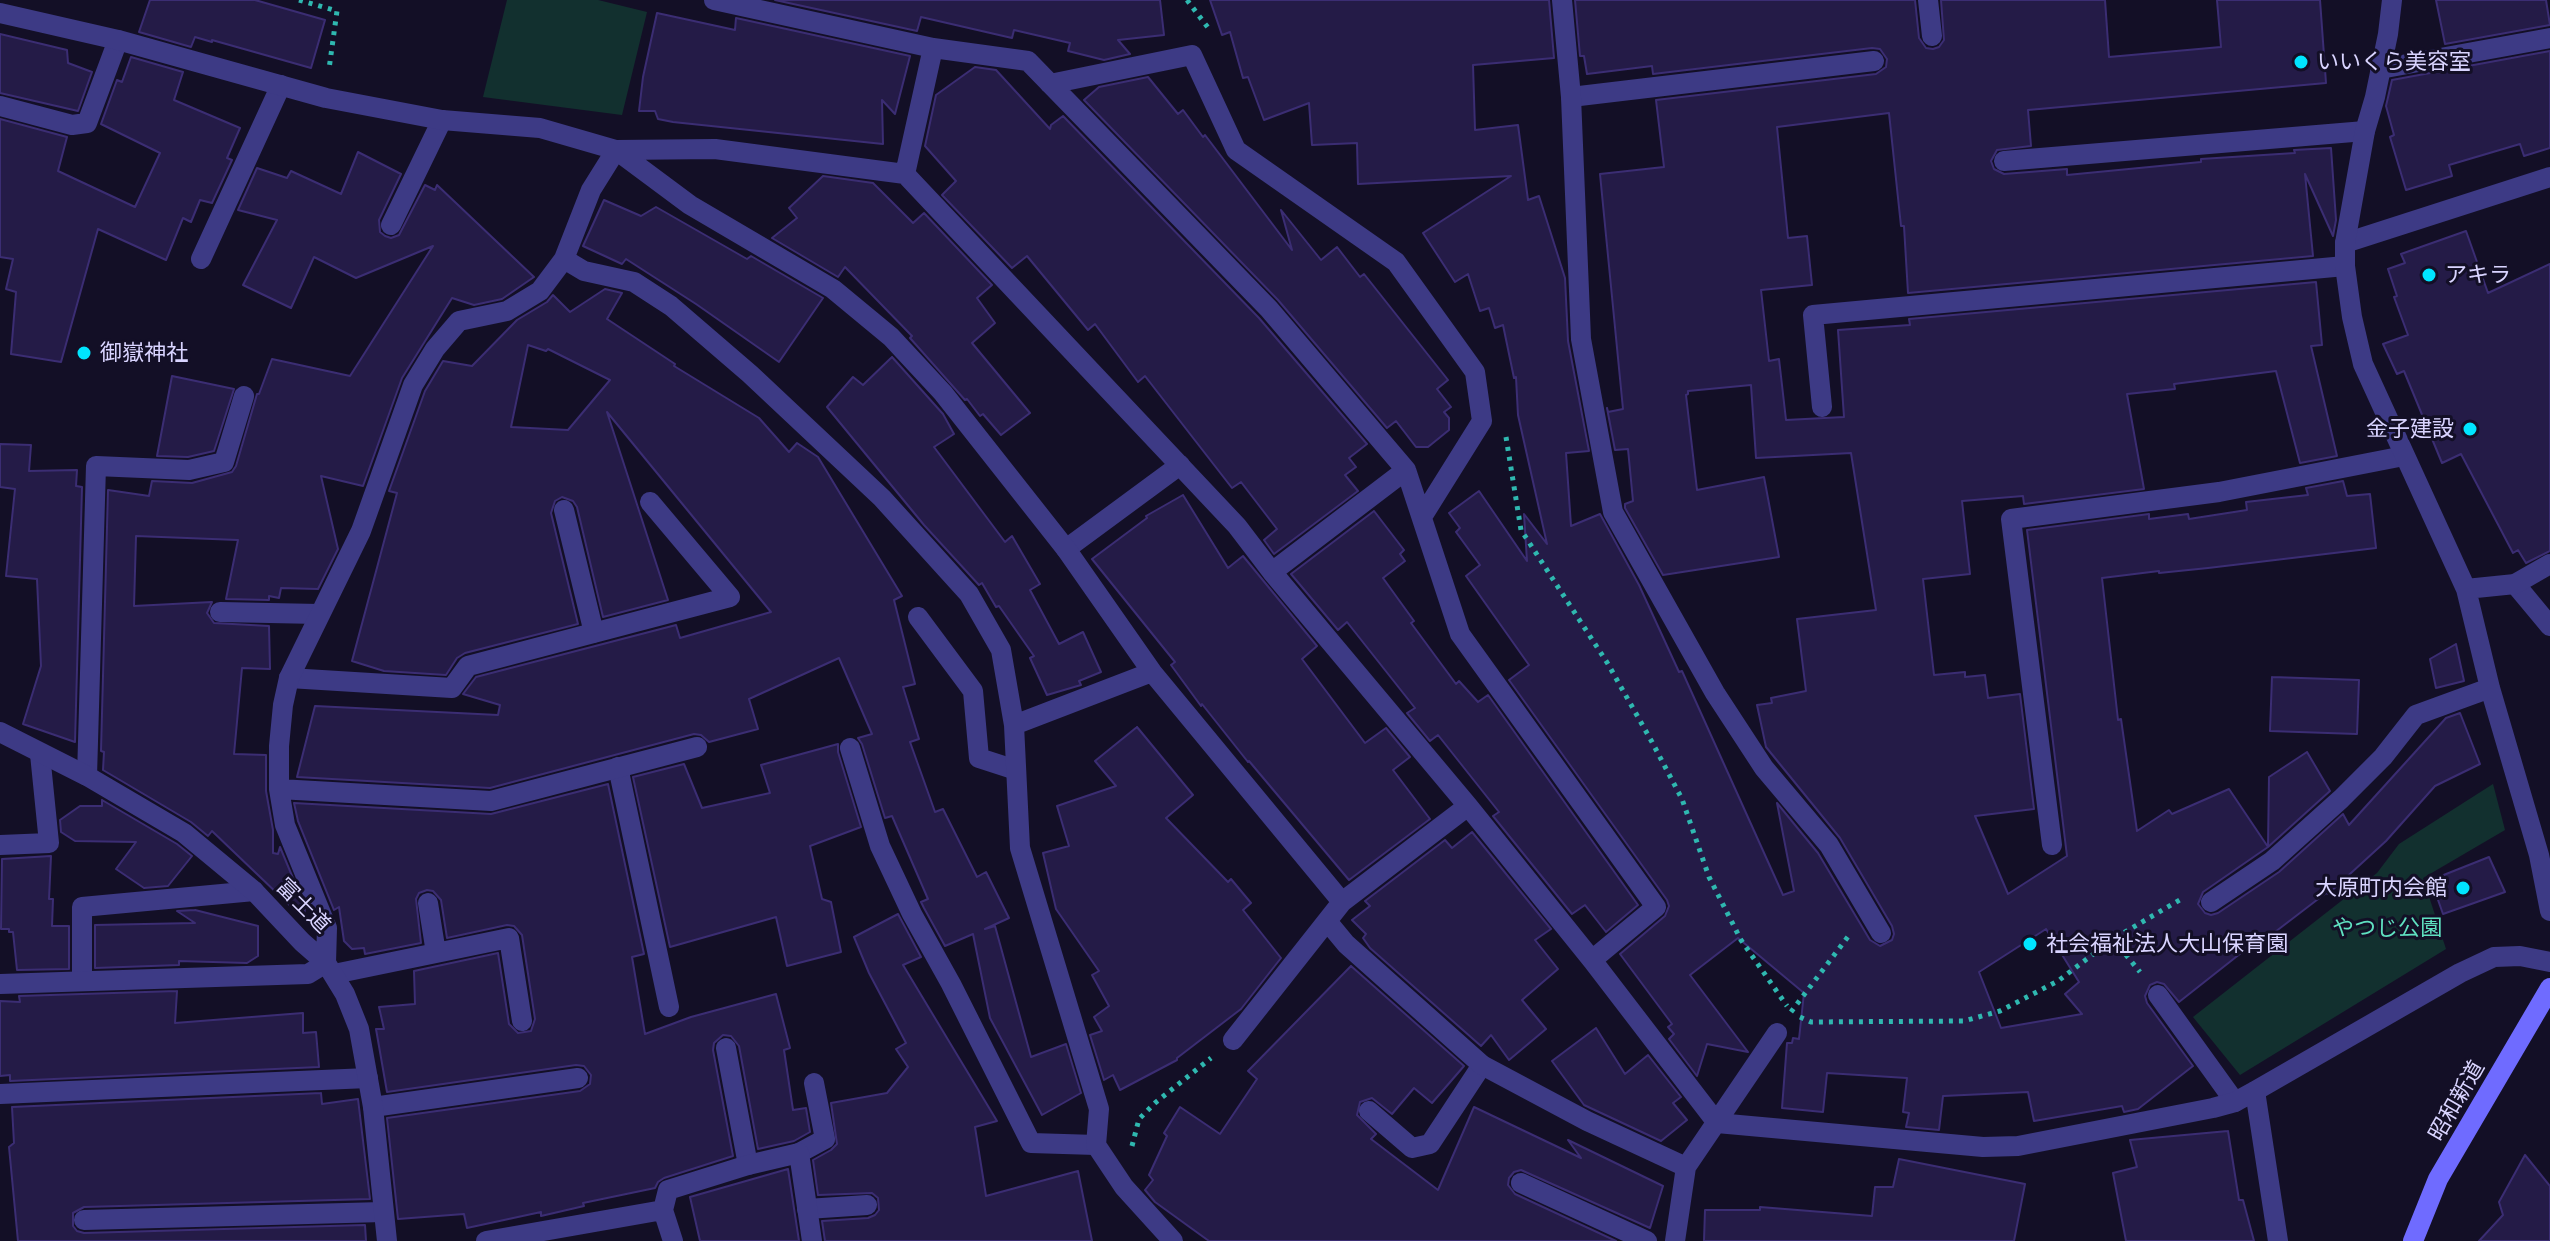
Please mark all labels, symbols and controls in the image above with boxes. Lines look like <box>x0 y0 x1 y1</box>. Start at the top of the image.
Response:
place label: いいくら美容室 <box>2317 49 2471 75</box>
marker: いいくら美容室 <box>2292 53 2310 71</box>
place label: アキラ <box>2445 262 2511 288</box>
marker: アキラ <box>2420 266 2438 284</box>
place label: 御嶽神社 <box>100 340 188 366</box>
marker: 御嶽神社 <box>75 344 93 362</box>
place label: 金子建設 <box>2366 416 2454 442</box>
marker: 金子建設 <box>2461 420 2479 438</box>
street label: 富士道 <box>270 873 336 939</box>
place label: 大原町内会館 <box>2315 875 2447 901</box>
marker: 大原町内会館 <box>2454 879 2472 897</box>
park label: やつじ公園 <box>2332 915 2442 941</box>
place label: 社会福祉法人大山保育園 <box>2046 931 2288 957</box>
marker: 社会福祉法人大山保育園 <box>2021 935 2039 953</box>
street label: 昭和新道 <box>2424 1056 2490 1146</box>

